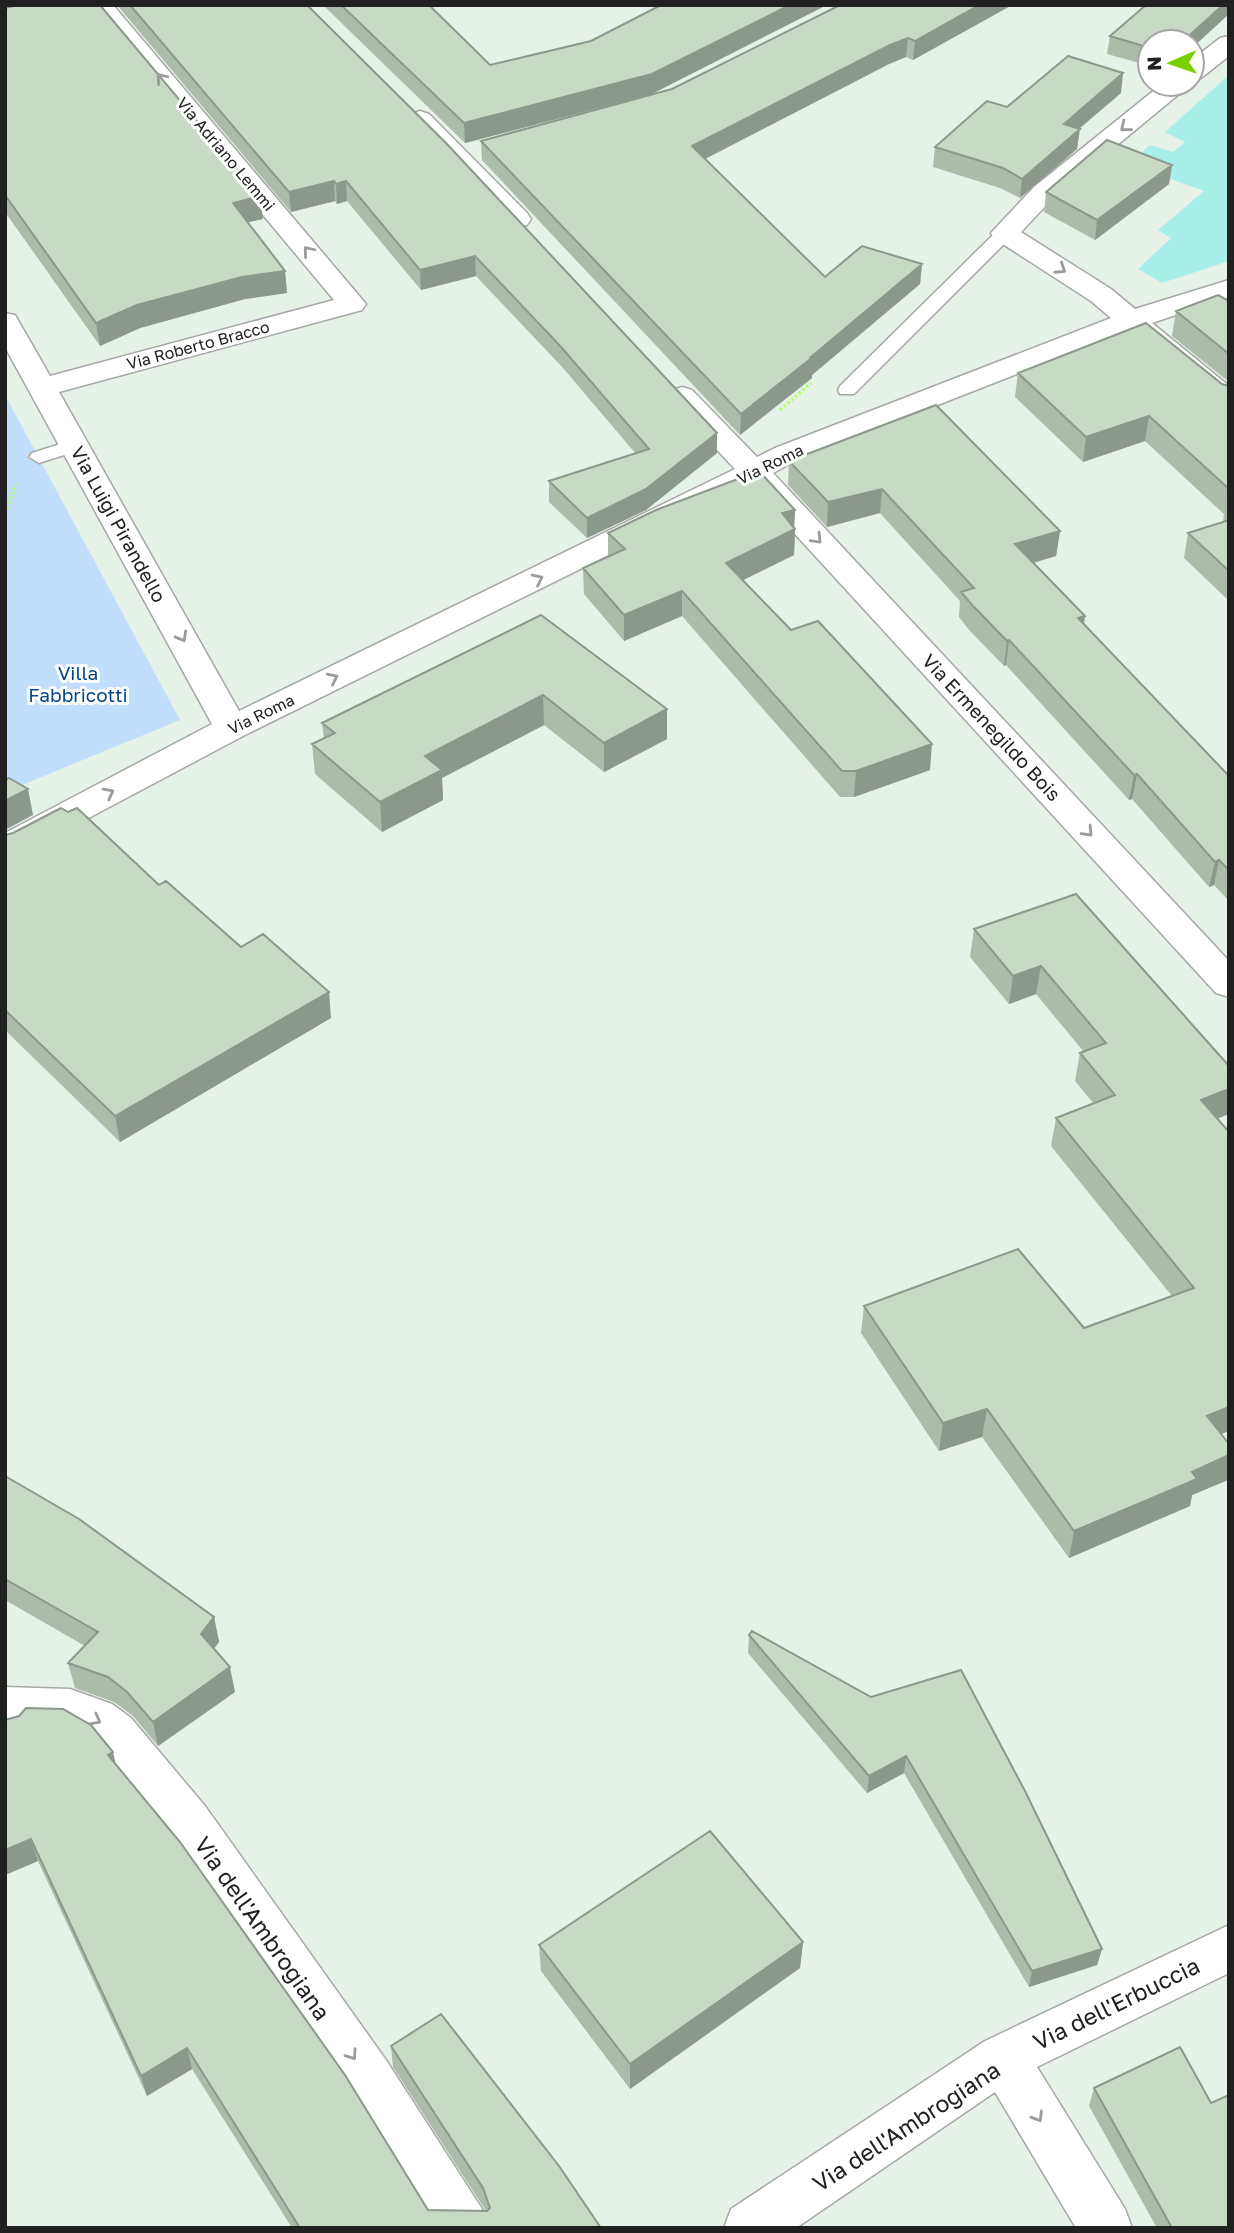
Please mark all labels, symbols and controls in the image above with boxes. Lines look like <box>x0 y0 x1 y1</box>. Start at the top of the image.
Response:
north arrow <box>1136 28 1206 98</box>
text: N <box>1142 56 1165 71</box>
one-way arrow <box>157 73 169 86</box>
street label: Via Adriano Lemmi <box>173 93 279 215</box>
one-way arrow <box>1120 119 1133 131</box>
one-way arrow <box>304 247 316 260</box>
one-way arrow <box>1053 261 1066 274</box>
street label: Via Roberto Bracco <box>124 316 272 374</box>
street label: Via Roma <box>733 439 807 489</box>
street label: Via Luigi Pirandello <box>66 442 172 606</box>
one-way arrow <box>809 531 822 544</box>
one-way arrow <box>531 573 543 587</box>
one-way arrow <box>174 630 187 642</box>
street label: Via Ermenegildo Bois <box>918 649 1066 805</box>
park label: Villa Fabbricotti <box>28 661 128 706</box>
one-way arrow <box>326 673 338 687</box>
street label: Via Roma <box>224 689 298 739</box>
one-way arrow <box>102 787 114 801</box>
one-way arrow <box>1080 824 1092 837</box>
one-way arrow <box>88 1711 101 1725</box>
street label: Via dell'Ambrogiana <box>189 1831 337 2025</box>
street label: Via dell'Erbuccia <box>1028 1951 1204 2055</box>
one-way arrow <box>344 2047 357 2060</box>
street label: Via dell'Ambrogiana <box>807 2055 1005 2197</box>
one-way arrow <box>1030 2109 1043 2122</box>

